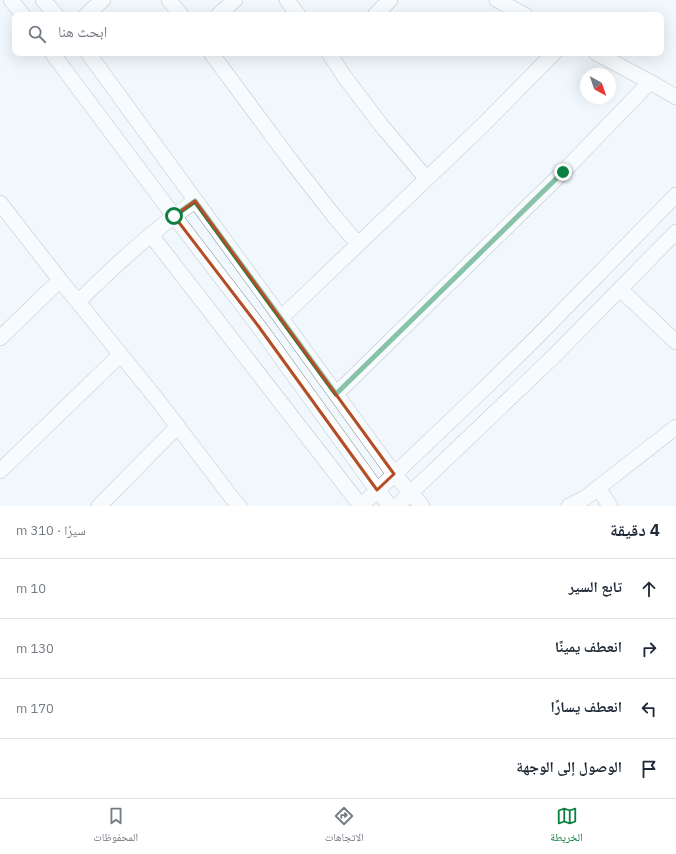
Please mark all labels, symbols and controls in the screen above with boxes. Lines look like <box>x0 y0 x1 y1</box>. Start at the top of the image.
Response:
search box <box>12 12 664 56</box>
text: ابحث هنا <box>58 22 107 41</box>
icon: search <box>26 23 48 45</box>
north arrow <box>580 68 616 104</box>
route end <box>554 163 572 181</box>
route start <box>165 207 183 225</box>
text: 4 دقيقة <box>610 519 660 541</box>
text: سيرًا · 310 m <box>16 522 86 539</box>
text: تابع السير <box>568 577 622 596</box>
icon: ahead <box>638 578 660 600</box>
text: 10 m <box>16 580 46 597</box>
text: انعطف يمينًا <box>555 637 622 656</box>
icon: right <box>638 638 660 660</box>
text: 130 m <box>16 640 54 657</box>
text: انعطف يسارًا <box>550 697 622 716</box>
icon: left <box>638 698 660 720</box>
text: 170 m <box>16 700 54 717</box>
text: الوصول إلى الوجهة <box>516 757 622 776</box>
icon: arrive <box>638 758 660 780</box>
tab: المحفوظات <box>93 805 138 848</box>
tab: الاتجاهات <box>325 805 364 848</box>
tab: الخريطة <box>550 805 583 848</box>

